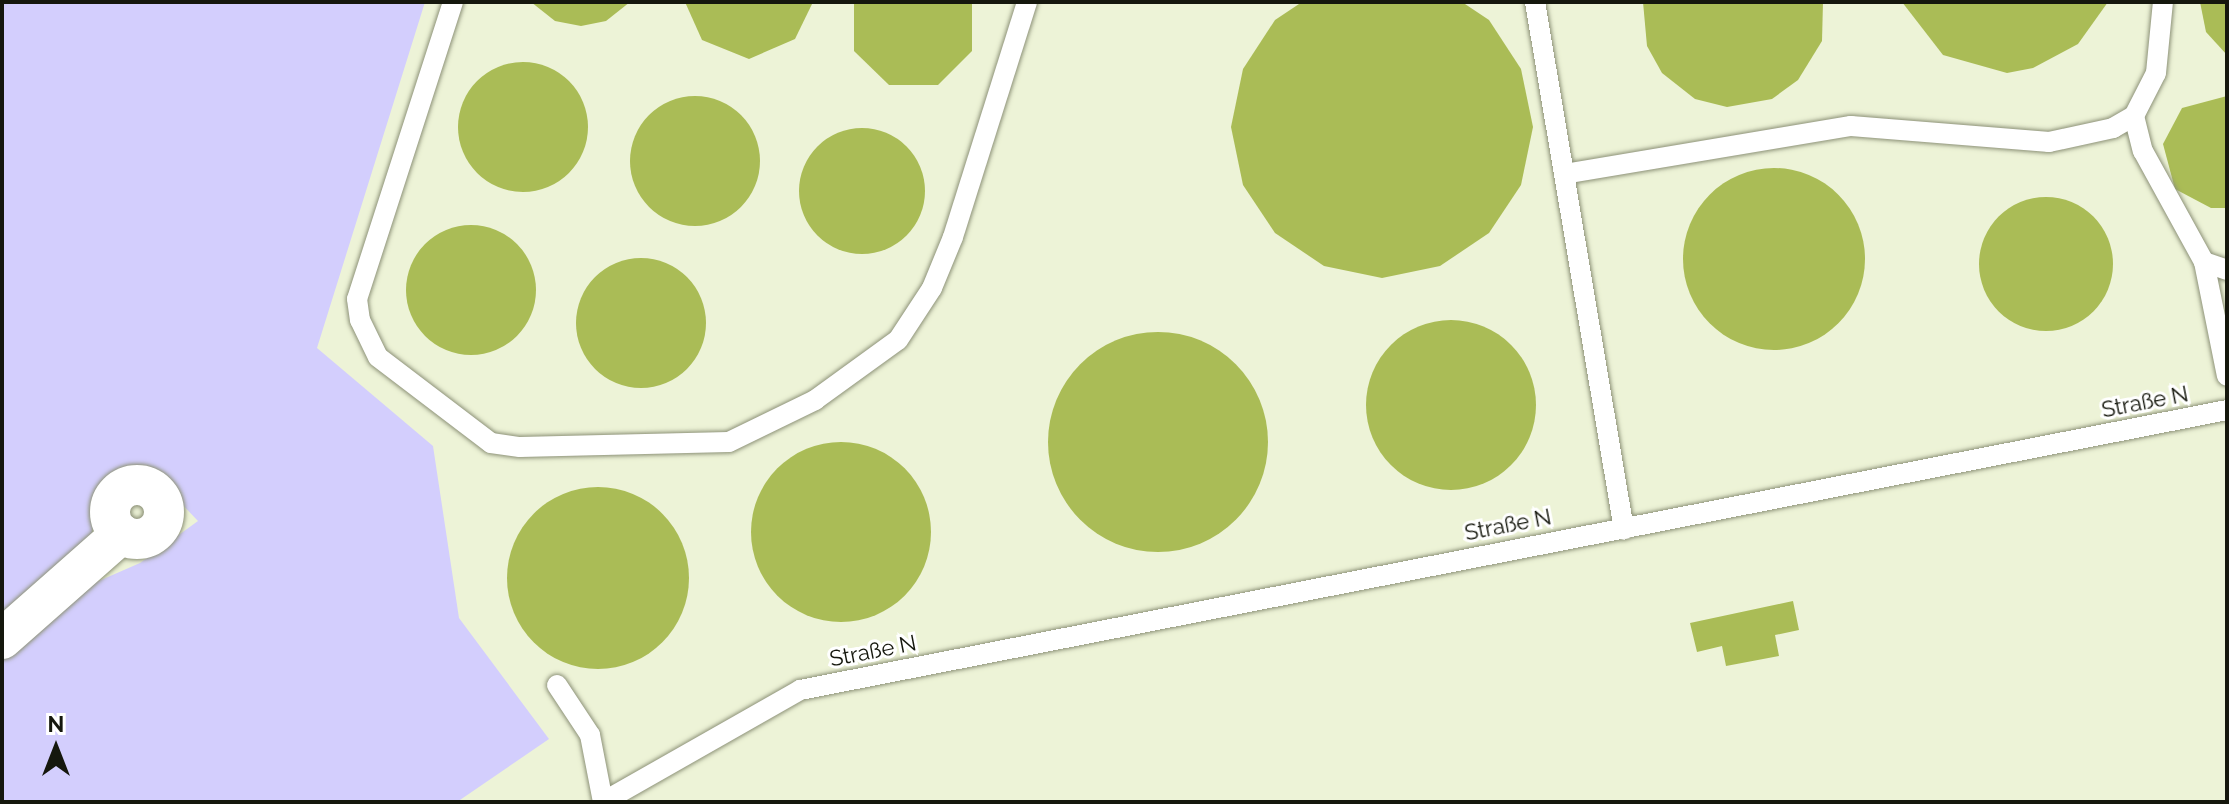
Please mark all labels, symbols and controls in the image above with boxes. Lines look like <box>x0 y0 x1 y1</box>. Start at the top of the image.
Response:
street label: Straße N <box>2099 381 2191 423</box>
street label: Straße N <box>1462 504 1554 546</box>
street label: Straße N <box>827 630 919 672</box>
north arrow <box>16 708 96 788</box>
text: N <box>48 711 64 737</box>

